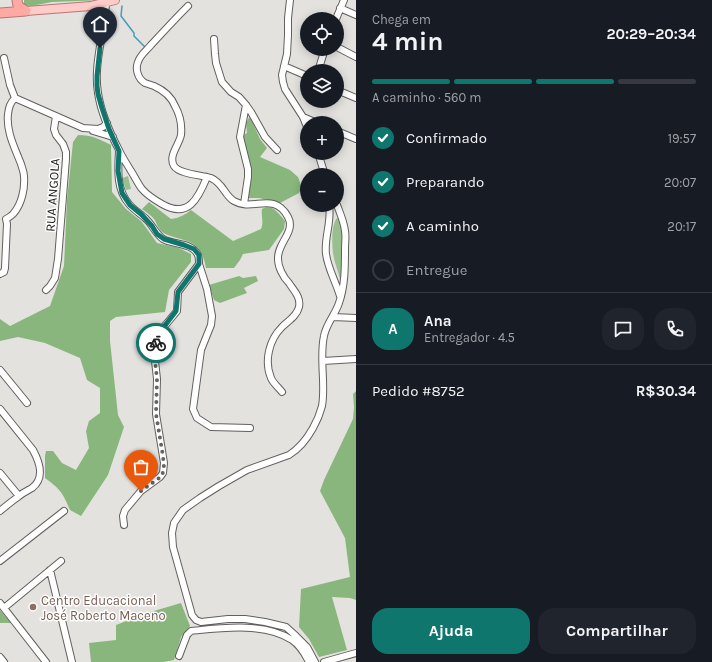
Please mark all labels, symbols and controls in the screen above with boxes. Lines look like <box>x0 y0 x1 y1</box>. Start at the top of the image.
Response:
pin <box>83 7.0 117 48</box>
map controls <box>300 12 344 212</box>
button: locate <box>300 12 344 56</box>
text: Chega em <box>372 12 431 27</box>
icon: home <box>89 13 111 35</box>
text: 20:29–20:34 <box>606 25 696 43</box>
text: 4 min <box>372 26 443 57</box>
button: layers <box>300 64 344 108</box>
text: A caminho · 560 m <box>372 90 482 105</box>
button: + <box>300 116 344 160</box>
icon: check <box>372 127 394 149</box>
text: Confirmado <box>406 129 487 147</box>
text: 19:57 <box>668 131 696 146</box>
street label: RUA ANGOLA <box>42 157 63 232</box>
button: − <box>300 168 344 212</box>
icon: check <box>372 171 394 193</box>
text: Preparando <box>406 173 484 191</box>
text: 20:07 <box>664 175 696 190</box>
icon: check <box>372 215 394 237</box>
text: A caminho <box>406 217 479 235</box>
text: 20:17 <box>667 219 696 234</box>
text: Entregue <box>406 261 468 279</box>
button: chat <box>602 308 644 350</box>
button: phone <box>654 308 696 350</box>
text: Ana <box>424 312 452 330</box>
text: A <box>388 320 398 338</box>
courier <box>136 323 176 363</box>
text: Entregador · 4.5 <box>424 330 515 345</box>
icon: bike <box>145 332 167 354</box>
text: Pedido #8752 <box>372 382 465 400</box>
text: R$30.34 <box>636 382 696 400</box>
pin <box>124 450 158 491</box>
icon: bag <box>130 456 152 478</box>
place label: Centro Educacional José Roberto Maceno <box>41 593 166 623</box>
marker: Centro Educacional José Roberto Maceno <box>28 602 38 612</box>
button: Ajuda <box>372 608 530 654</box>
button: Compartilhar <box>538 608 696 654</box>

